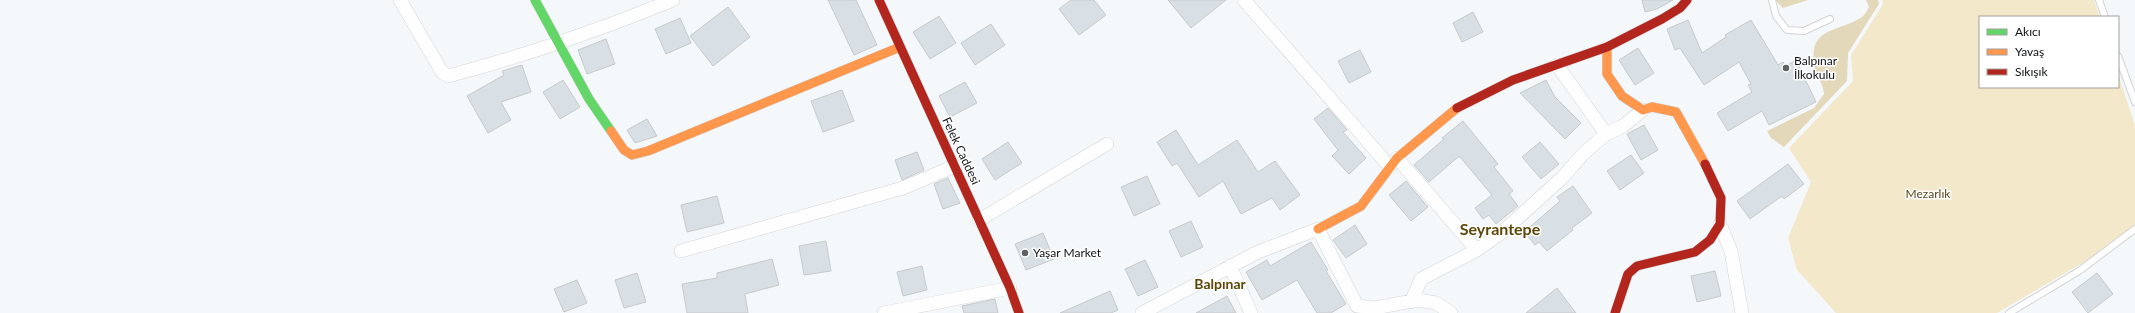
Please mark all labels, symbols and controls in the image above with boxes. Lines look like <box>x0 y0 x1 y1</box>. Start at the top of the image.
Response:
legend <box>1979 16 2119 88</box>
text: Akıcı <box>2015 24 2041 39</box>
text: Yavaş <box>2015 44 2044 59</box>
place label: Balpınar İlkokulu <box>1794 53 1838 82</box>
marker: Balpınar İlkokulu <box>1781 63 1791 73</box>
text: Sıkışık <box>2015 64 2048 79</box>
street label: Felek Caddesi <box>939 115 984 187</box>
park label: Mezarlık <box>1906 186 1951 201</box>
district label: Seyrantepe <box>1460 219 1541 238</box>
place label: Yaşar Market <box>1033 245 1102 260</box>
marker: Yaşar Market <box>1020 248 1030 258</box>
district label: Balpınar <box>1194 275 1246 292</box>

